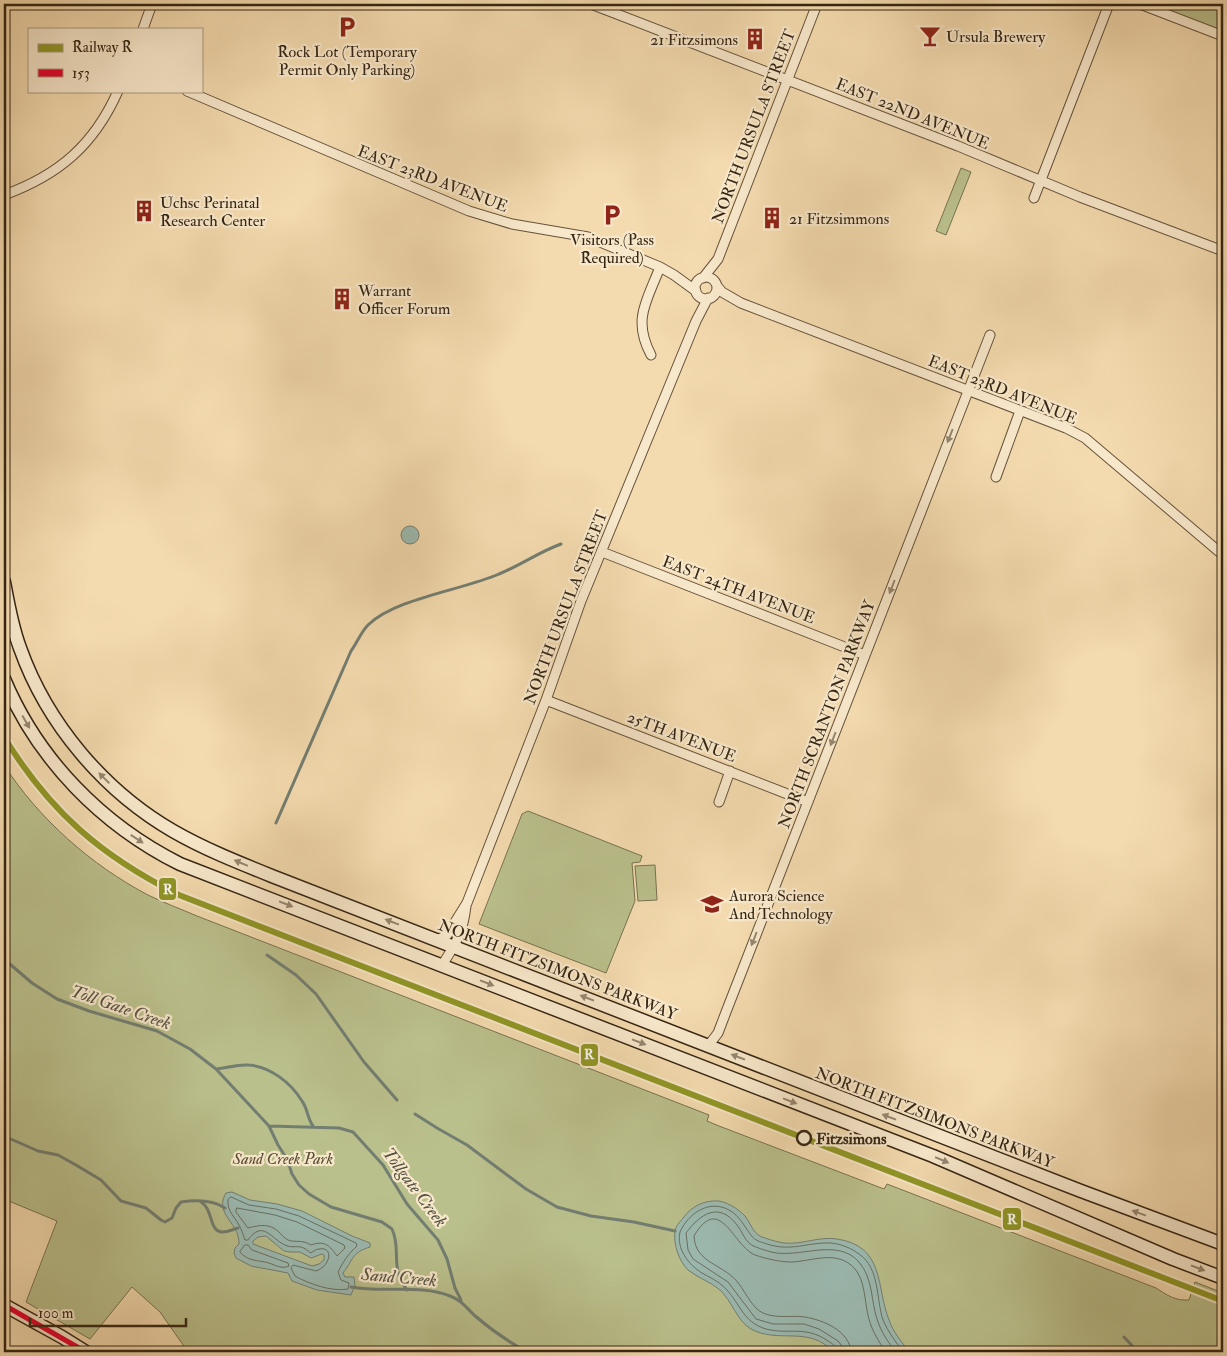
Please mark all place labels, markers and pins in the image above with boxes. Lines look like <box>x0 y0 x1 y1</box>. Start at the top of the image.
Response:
parking icon: Rock Lot (Temporary Permit Only Parking) <box>334 14 360 40</box>
bar icon: Ursula Brewery <box>917 23 943 49</box>
building icon: 21 Fitzsimons <box>742 26 768 52</box>
place label: Ursula Brewery <box>946 27 1046 47</box>
place label: 21 Fitzsimons <box>650 30 738 50</box>
place label: Rock Lot (Temporary Permit Only Parking) <box>277 42 418 80</box>
place label: Uchsc Perinatal Research Center <box>160 193 265 231</box>
building icon: Uchsc Perinatal Research Center <box>131 198 157 224</box>
parking icon: Visitors (Pass Required) <box>599 202 625 228</box>
building icon: 21 Fitzsimmons <box>759 205 785 231</box>
place label: 21 Fitzsimmons <box>789 209 889 229</box>
place label: Visitors (Pass Required) <box>570 230 654 268</box>
place label: Warrant Officer Forum <box>357 281 451 319</box>
building icon: Warrant Officer Forum <box>329 286 355 312</box>
place label: Aurora Science And Technology <box>728 886 834 924</box>
school or university icon: Aurora Science And Technology <box>699 891 725 917</box>
place label: Fitzsimons <box>816 1129 887 1149</box>
marker: Fitzsimons <box>796 1130 812 1146</box>

